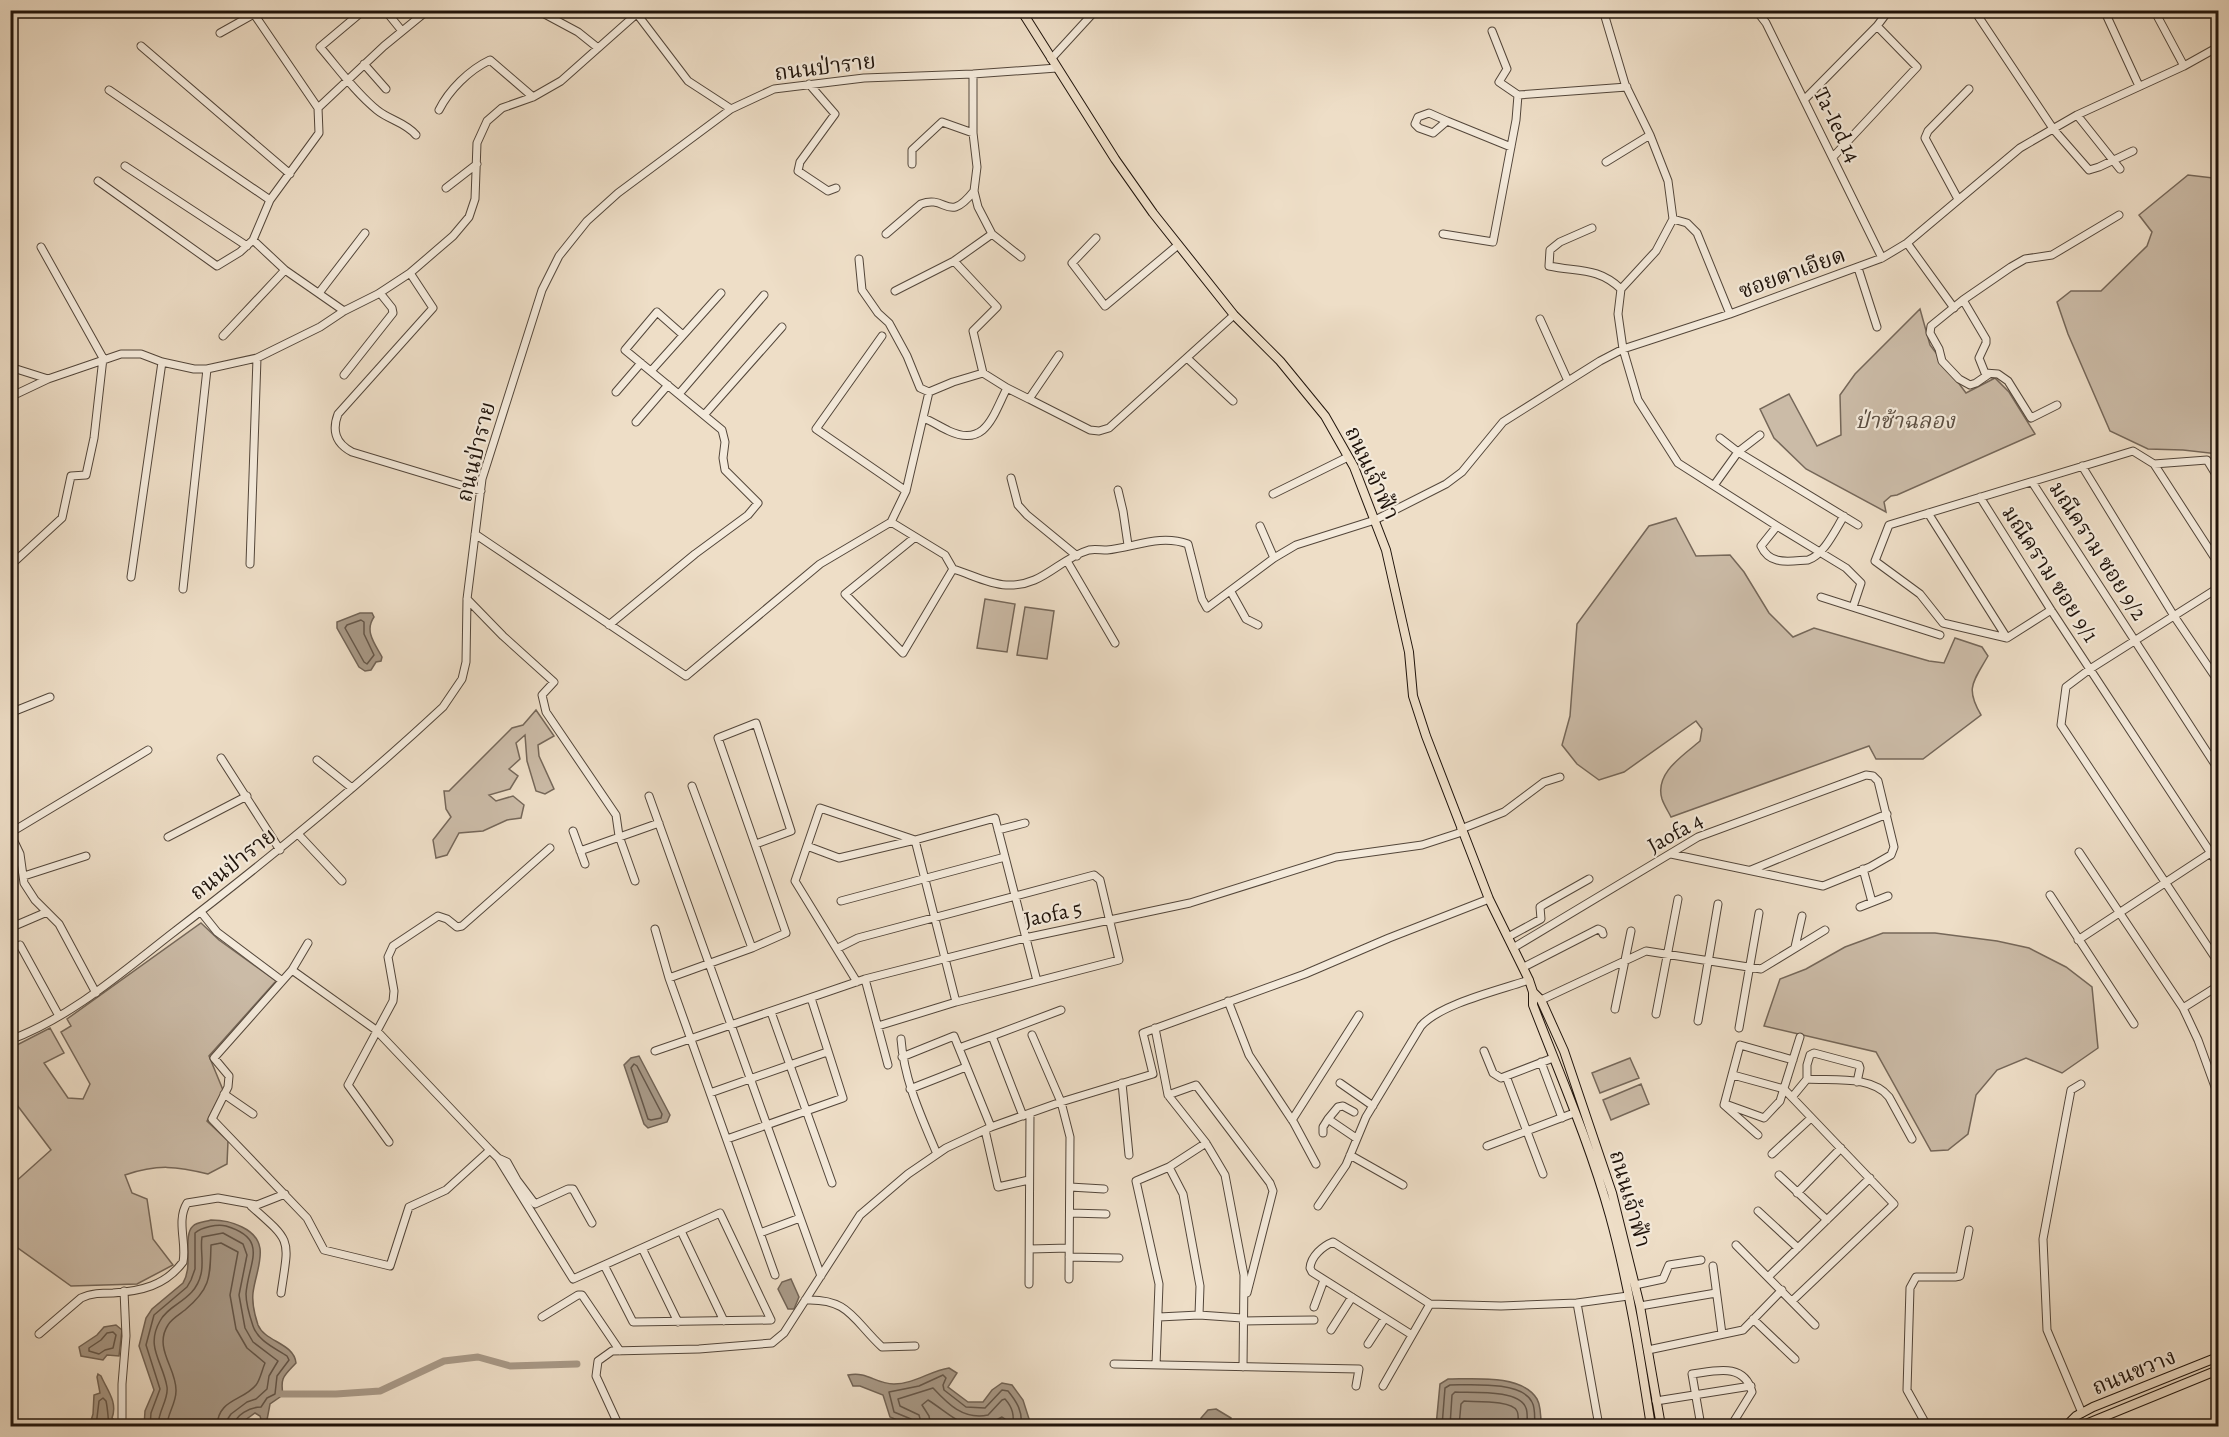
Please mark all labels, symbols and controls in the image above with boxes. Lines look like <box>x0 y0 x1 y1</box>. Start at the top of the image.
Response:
street label: ถนนป่าราย <box>772 46 878 88</box>
street label: Ta-Ied 14 <box>1806 83 1868 168</box>
street label: ซอยตาเอียด <box>1734 240 1850 306</box>
street label: ถนนป่าราย <box>449 399 503 505</box>
park label: ป่าช้าฉลอง <box>1855 406 1956 436</box>
street label: ถนนเจ้าฟ้า <box>1337 421 1407 525</box>
street label: มณีคราม ซอย 9/2 <box>2042 476 2154 626</box>
street label: มณีคราม ซอย 9/1 <box>1995 500 2105 648</box>
street label: Jaofa 4 <box>1642 805 1708 861</box>
street label: ถนนป่าราย <box>184 821 282 907</box>
street label: Jaofa 5 <box>1021 893 1085 935</box>
street label: ถนนเจ้าฟ้า <box>1602 1147 1658 1251</box>
street label: ถนนขวาง <box>2088 1342 2180 1402</box>

